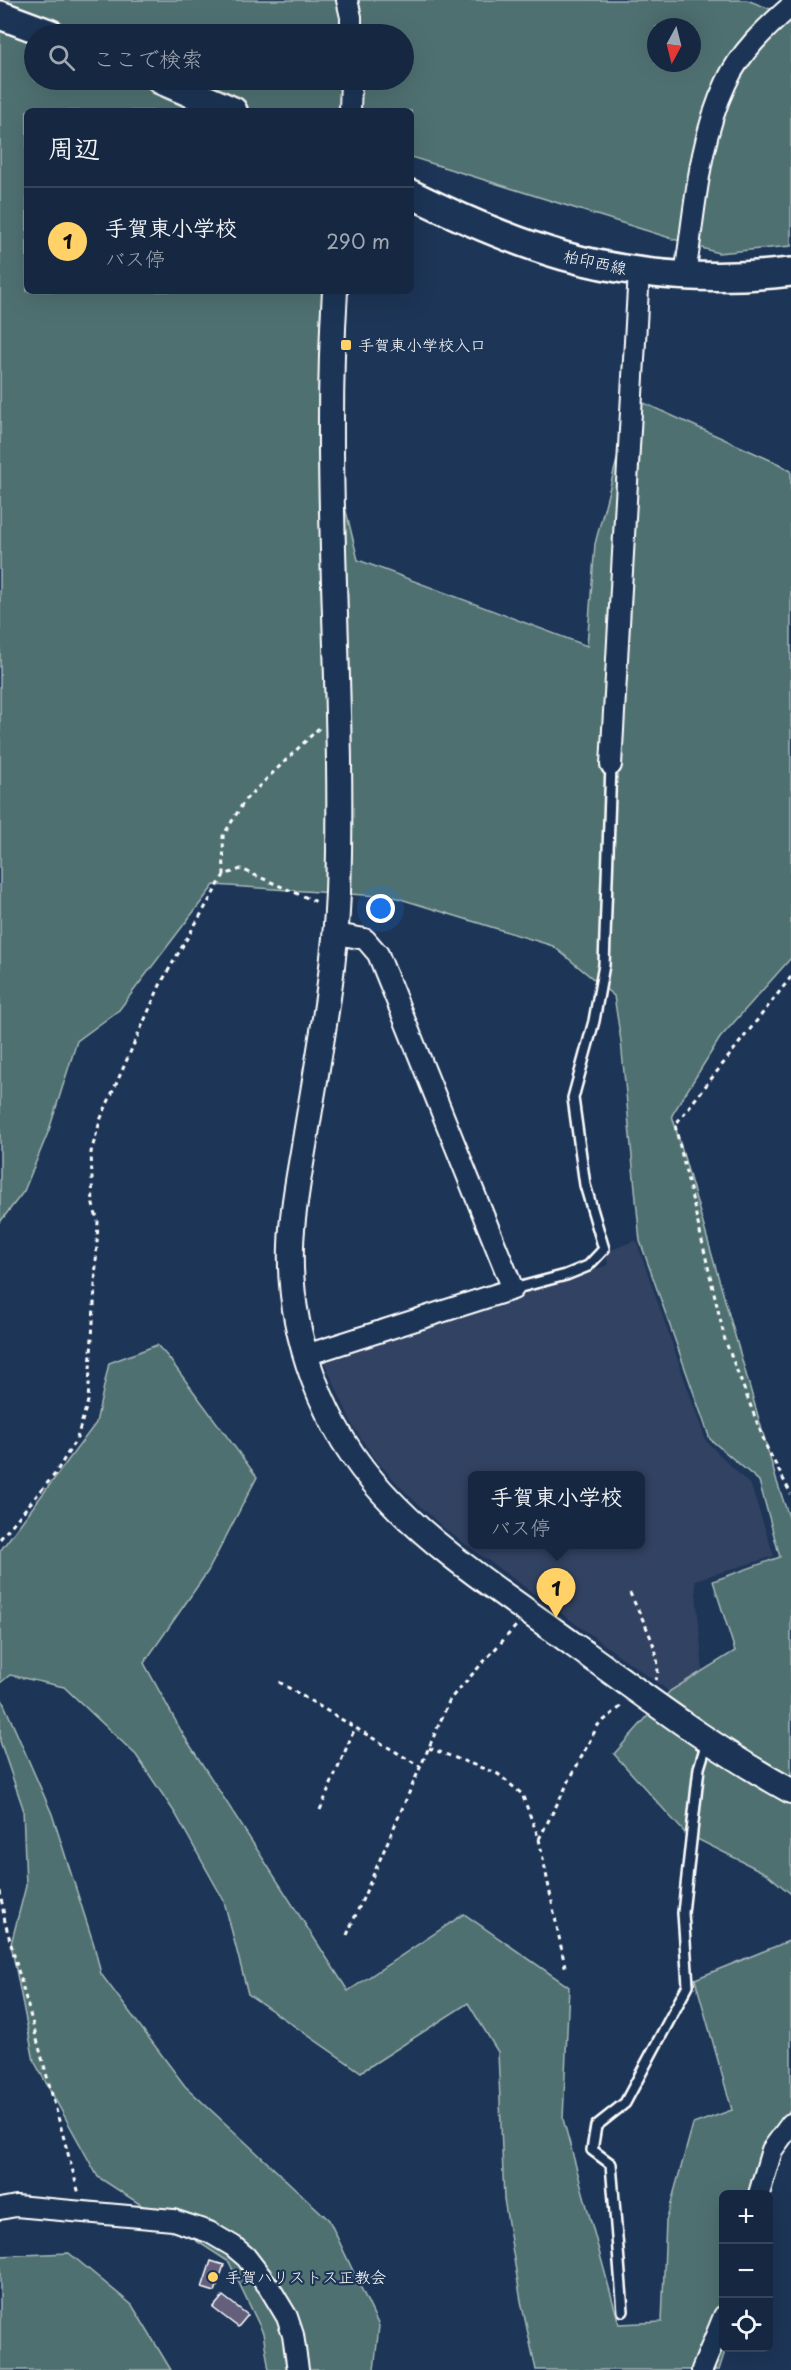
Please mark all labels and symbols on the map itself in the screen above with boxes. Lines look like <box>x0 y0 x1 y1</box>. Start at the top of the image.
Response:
north arrow <box>647 18 701 72</box>
street label: 柏印西線 <box>561 243 629 279</box>
place label: 手賀東小学校入口 <box>358 332 486 356</box>
marker: 手賀東小学校入口 <box>339 338 353 352</box>
your location <box>366 894 395 923</box>
pin: 1 <box>536 1568 576 1618</box>
place label: 手賀ハリストス正教会 <box>225 2264 386 2288</box>
marker: 手賀ハリストス正教会 <box>206 2270 220 2284</box>

